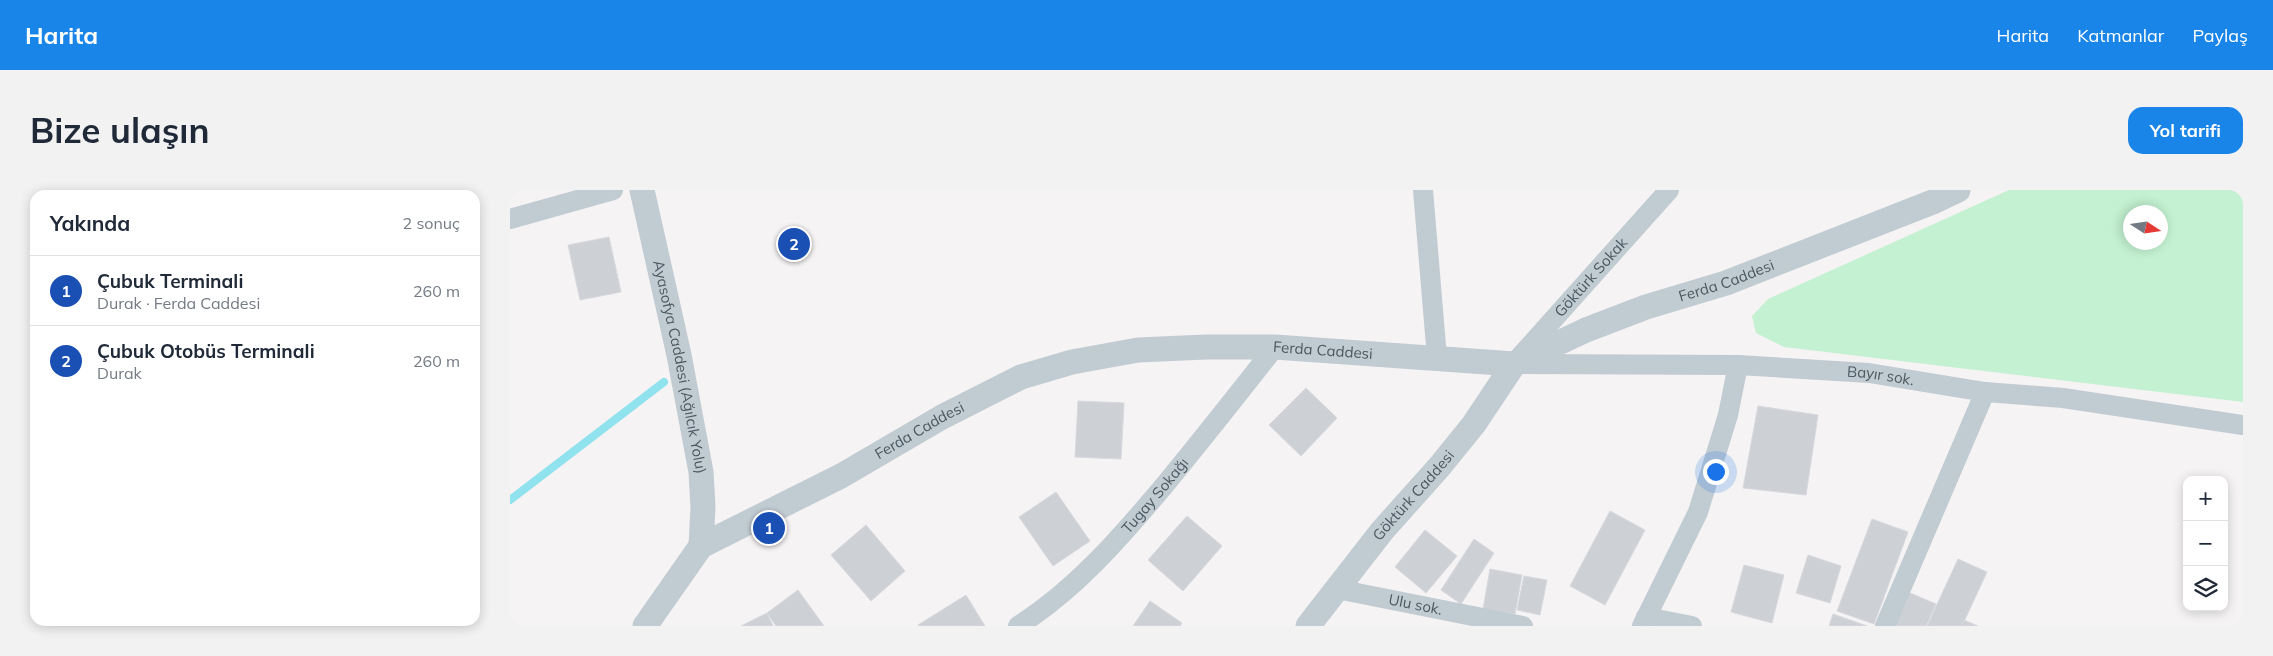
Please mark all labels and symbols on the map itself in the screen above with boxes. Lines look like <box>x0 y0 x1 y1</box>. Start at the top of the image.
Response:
north arrow <box>2123 205 2168 250</box>
pin: 2 <box>778 225 810 263</box>
street label: Göktürk Sokak <box>1550 233 1631 321</box>
street label: Ferda Caddesi <box>1676 255 1777 306</box>
street label: Ayasofya Caddesi (Ağılcık Yolu) <box>649 258 711 475</box>
street label: Ferda Caddesi <box>1272 337 1373 363</box>
street label: Bayır sok. <box>1847 362 1915 389</box>
street label: Ferda Caddesi <box>871 397 967 463</box>
street label: Göktürk Caddesi <box>1368 446 1458 544</box>
street label: Tugay Sokağı <box>1117 453 1192 537</box>
your location <box>1703 459 1729 485</box>
pin: 1 <box>753 509 785 547</box>
street label: Ulu sok. <box>1387 589 1444 619</box>

